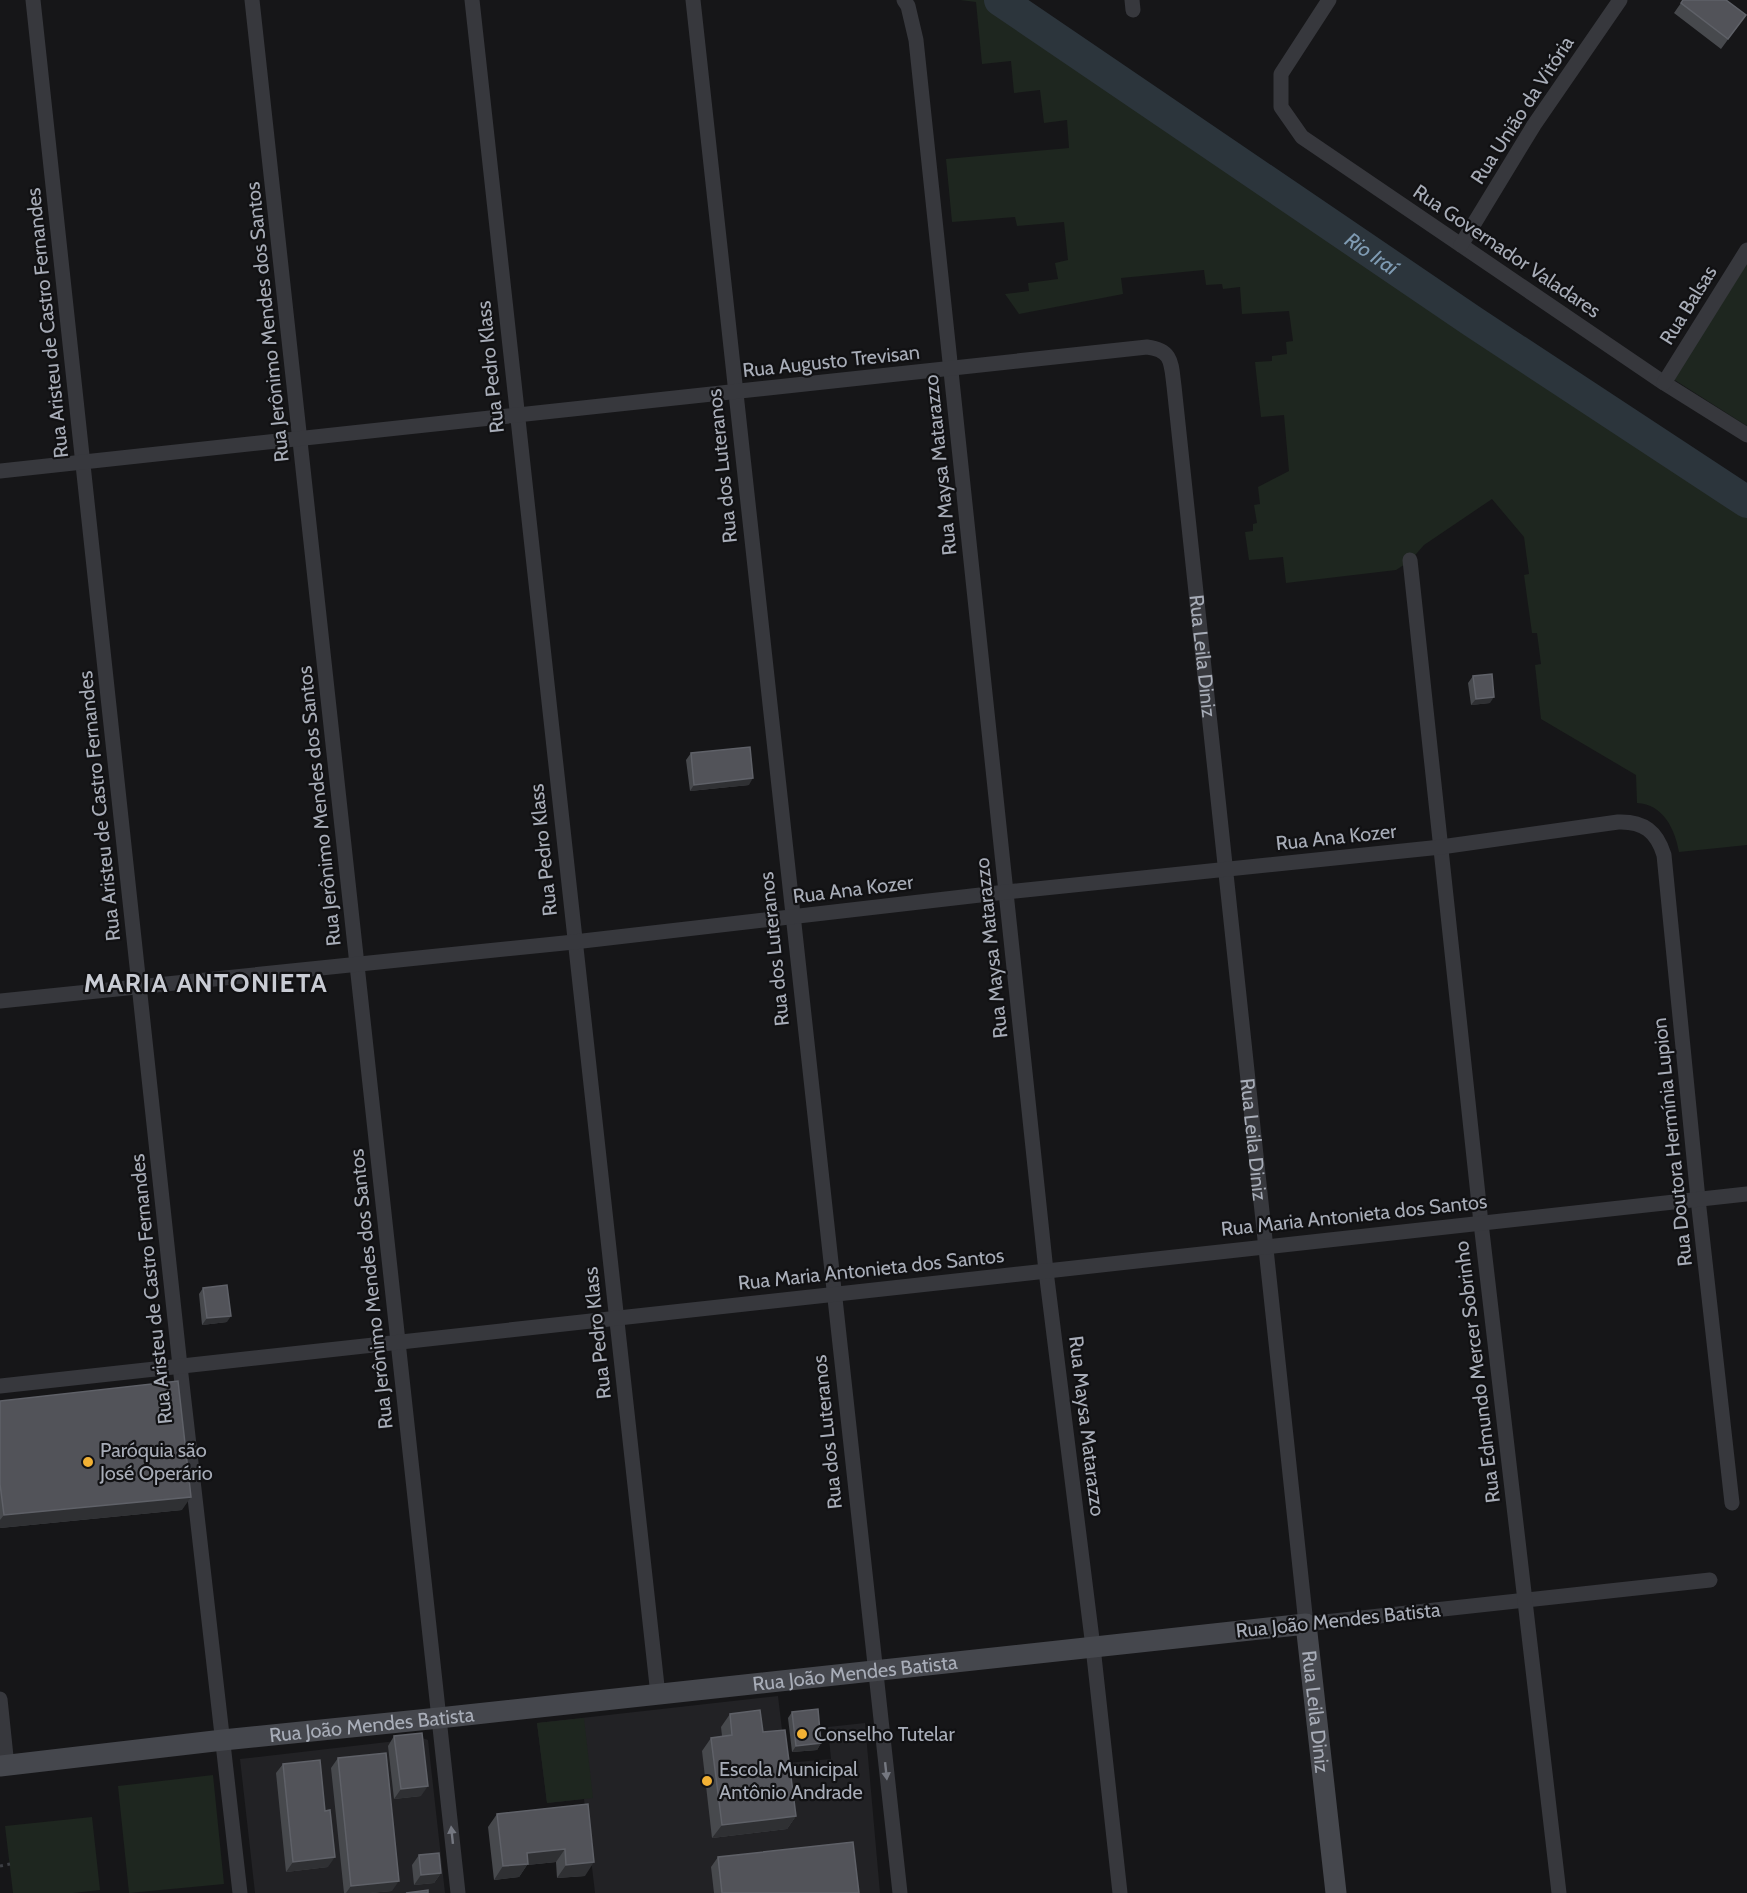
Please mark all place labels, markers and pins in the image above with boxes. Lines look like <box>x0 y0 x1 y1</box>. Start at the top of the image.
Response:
place label: Paróquia são José Operário <box>99 1438 213 1485</box>
marker: Paróquia são José Operário <box>81 1455 95 1469</box>
place label: Conselho Tutelar <box>814 1722 955 1746</box>
marker: Conselho Tutelar <box>795 1727 809 1741</box>
place label: Escola Municipal Antônio Andrade <box>719 1757 863 1804</box>
marker: Escola Municipal Antônio Andrade <box>700 1774 714 1788</box>

